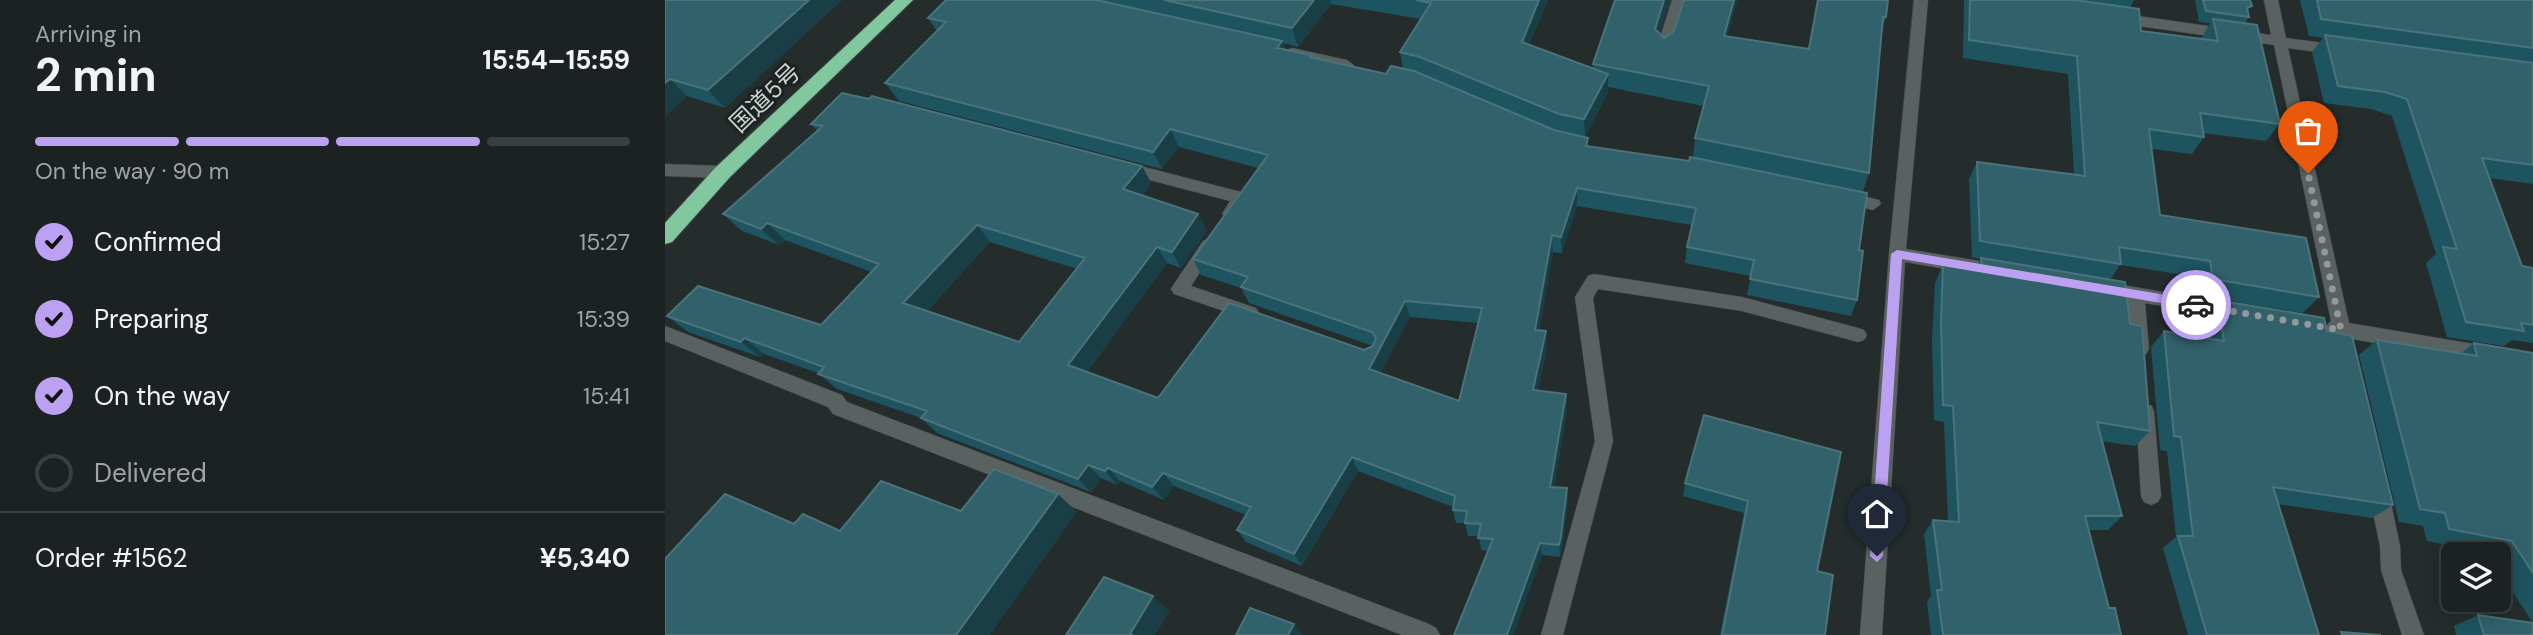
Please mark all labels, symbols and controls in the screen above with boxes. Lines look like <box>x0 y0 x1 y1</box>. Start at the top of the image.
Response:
text: Arriving in <box>35 19 141 49</box>
text: 15:54–15:59 <box>482 43 630 77</box>
text: 2 min <box>35 45 157 105</box>
street label: 国道5号 <box>723 56 807 139</box>
pin <box>2278 101 2338 173</box>
icon: bag <box>2289 112 2327 150</box>
text: On the way · 90 m <box>35 156 229 186</box>
icon: check <box>35 223 73 261</box>
text: Confirmed <box>94 225 221 259</box>
text: 15:27 <box>579 227 630 257</box>
courier <box>2161 270 2231 340</box>
icon: car <box>2177 286 2215 324</box>
icon: check <box>35 300 73 338</box>
text: Preparing <box>94 302 209 336</box>
text: 15:39 <box>577 304 630 334</box>
icon: check <box>35 377 73 415</box>
text: On the way <box>94 379 230 413</box>
text: 15:41 <box>583 381 630 411</box>
text: Delivered <box>94 456 207 490</box>
pin <box>1847 484 1907 556</box>
icon: home <box>1858 495 1896 533</box>
text: Order #1562 <box>35 541 187 575</box>
text: ¥5,340 <box>540 541 630 575</box>
map controls <box>2441 542 2511 612</box>
button: layers <box>2441 542 2511 612</box>

